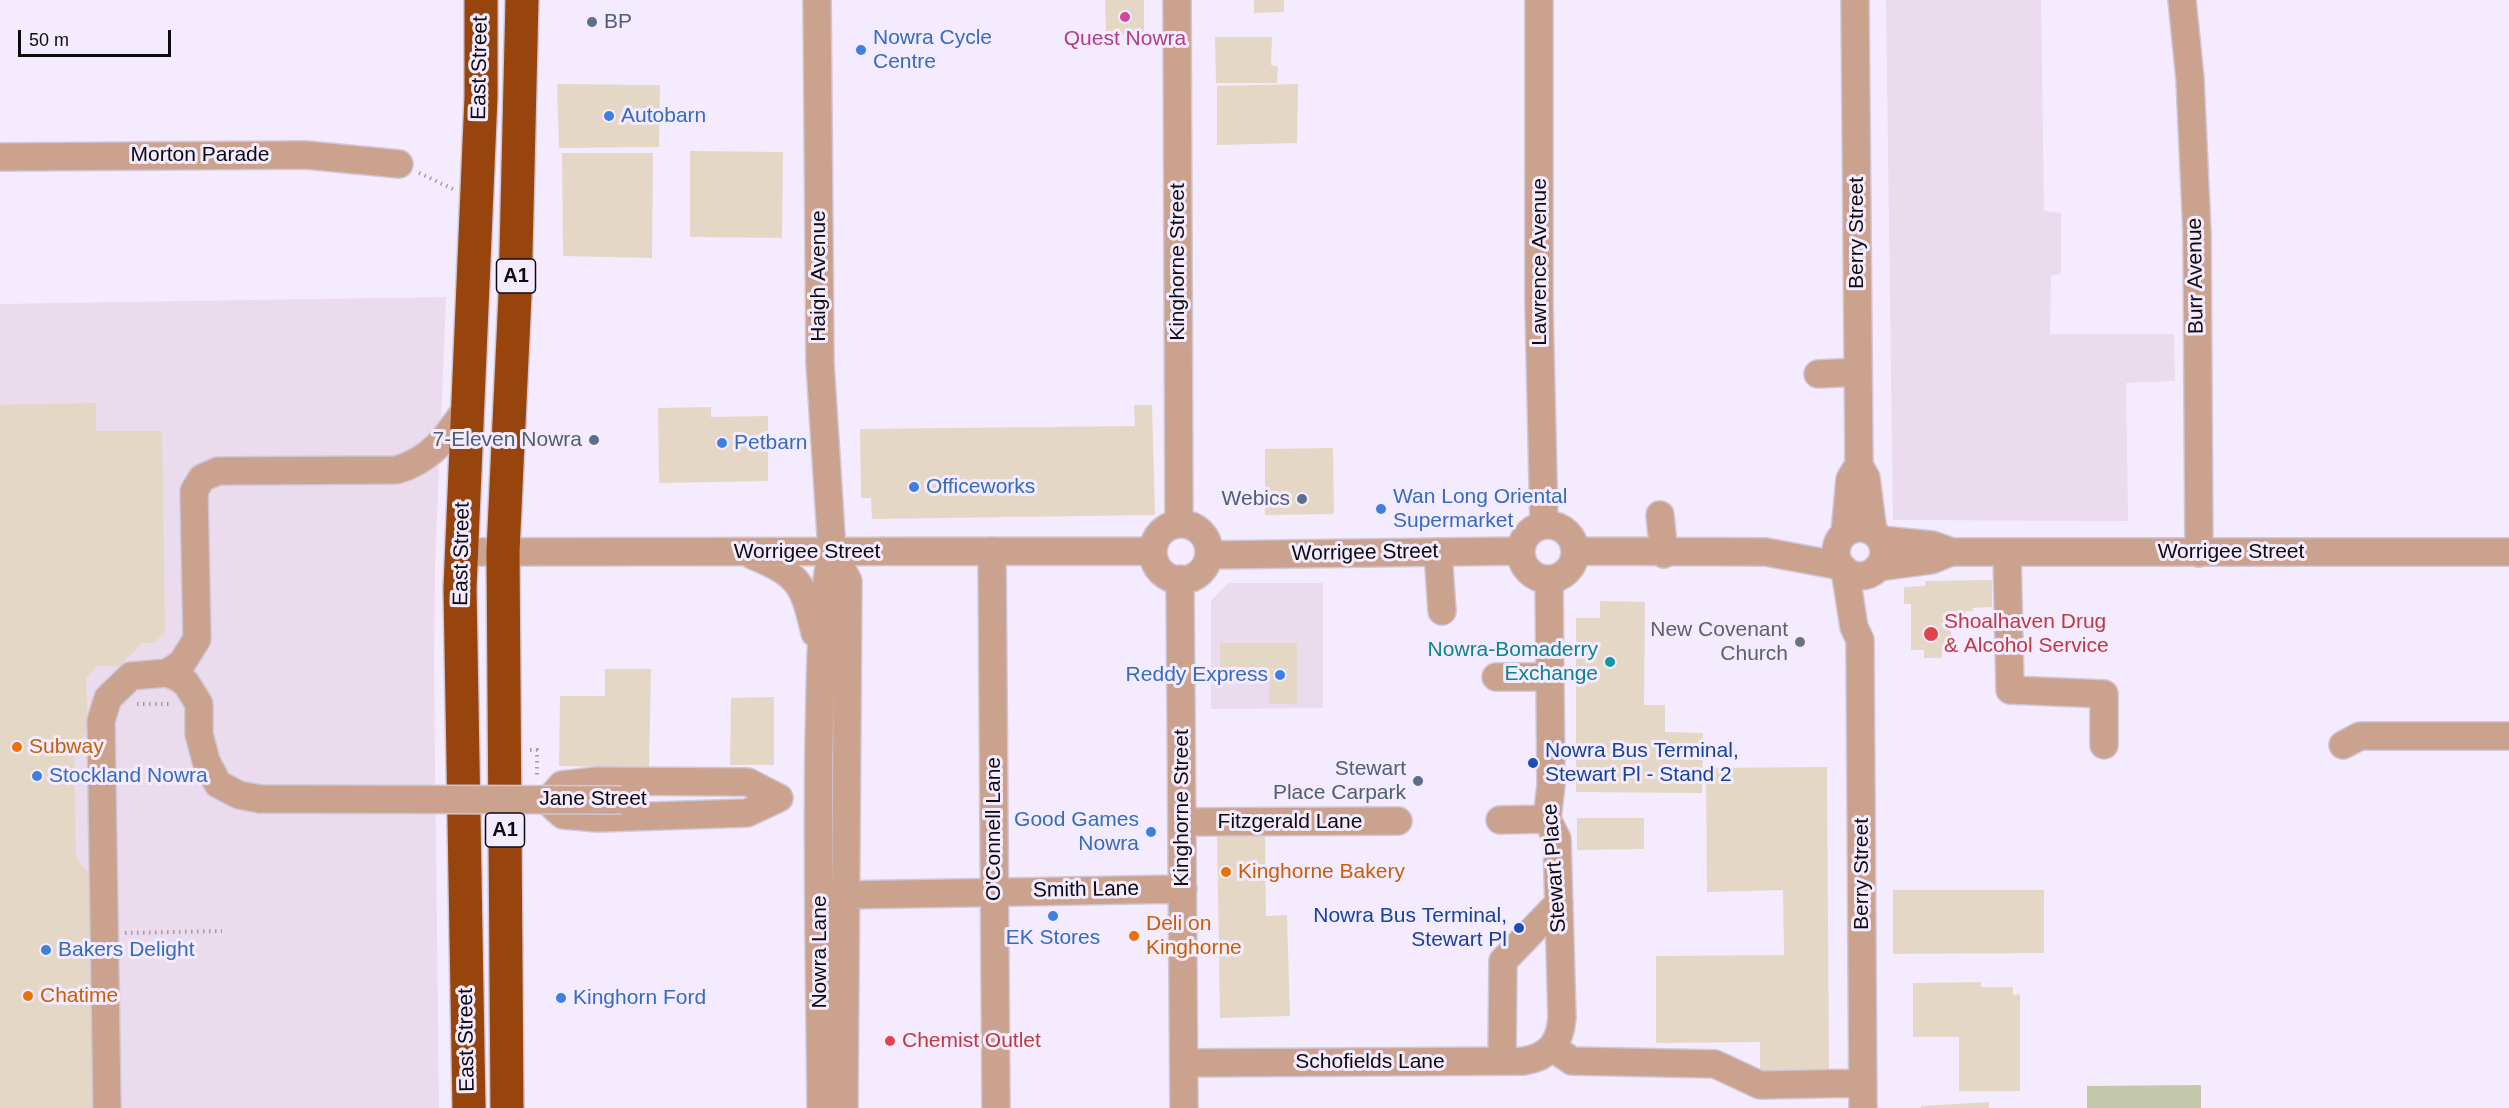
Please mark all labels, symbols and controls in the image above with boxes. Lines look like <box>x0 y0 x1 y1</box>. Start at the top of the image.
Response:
place label: BP <box>604 9 632 35</box>
marker: Quest Nowra <box>1118 10 1132 24</box>
marker: BP <box>585 15 599 29</box>
street label: East Street <box>466 16 494 120</box>
scale bar <box>21 18 174 56</box>
place label: Nowra Cycle Centre <box>873 25 992 75</box>
place label: Quest Nowra <box>1064 26 1186 52</box>
text: 50 m <box>29 30 69 50</box>
marker: Nowra Cycle Centre <box>854 43 868 57</box>
place label: Autobarn <box>621 103 706 129</box>
marker: Autobarn <box>602 109 616 123</box>
street label: Morton Parade <box>131 142 269 168</box>
street label: Berry Street <box>1844 177 1870 289</box>
street label: Lawrence Avenue <box>1527 178 1553 346</box>
street label: Kinghorne Street <box>1165 183 1191 341</box>
street label: Haigh Avenue <box>806 210 832 342</box>
street label: Burr Avenue <box>2182 218 2210 334</box>
road number: A1 <box>496 259 536 293</box>
place label: 7-Eleven Nowra <box>433 427 582 453</box>
place label: Petbarn <box>734 430 808 456</box>
marker: 7-Eleven Nowra <box>587 433 601 447</box>
marker: Petbarn <box>715 436 729 450</box>
place label: Officeworks <box>926 474 1035 500</box>
marker: Officeworks <box>907 480 921 494</box>
place label: Wan Long Oriental Supermarket <box>1393 484 1567 534</box>
place label: Webics <box>1222 486 1290 512</box>
marker: Webics <box>1295 492 1309 506</box>
street label: East Street <box>448 502 476 606</box>
marker: Wan Long Oriental Supermarket <box>1374 502 1388 516</box>
street label: Worrigee Street <box>734 539 880 565</box>
street label: Worrigee Street <box>1291 539 1439 567</box>
street label: Worrigee Street <box>2158 539 2304 565</box>
place label: Shoalhaven Drug & Alcohol Service <box>1944 609 2109 659</box>
place label: New Covenant Church <box>1650 617 1788 667</box>
marker: Shoalhaven Drug & Alcohol Service <box>1922 625 1940 643</box>
marker: New Covenant Church <box>1793 635 1807 649</box>
place label: Nowra-Bomaderry Exchange <box>1428 637 1598 687</box>
marker: Nowra-Bomaderry Exchange <box>1603 655 1617 669</box>
place label: Reddy Express <box>1126 662 1268 688</box>
marker: Reddy Express <box>1273 668 1287 682</box>
street label: Kinghorne Street <box>1169 729 1195 887</box>
place label: Subway <box>29 734 104 760</box>
place label: Nowra Bus Terminal, Stewart Pl - Stand 2 <box>1545 738 1739 788</box>
marker: Subway <box>10 740 24 754</box>
place label: Stewart Place Carpark <box>1273 756 1406 806</box>
marker: Nowra Bus Terminal, Stewart Pl - Stand 2 <box>1526 756 1540 770</box>
street label: O'Connell Lane <box>981 757 1007 901</box>
place label: Stockland Nowra <box>49 763 208 789</box>
marker: Stockland Nowra <box>30 769 44 783</box>
marker: Stewart Place Carpark <box>1411 774 1425 788</box>
street label: Jane Street <box>539 786 647 812</box>
street label: Stewart Place <box>1538 802 1572 934</box>
place label: Good Games Nowra <box>1014 807 1139 857</box>
street label: Fitzgerald Lane <box>1218 809 1362 835</box>
road number: A1 <box>486 813 524 847</box>
street label: Berry Street <box>1849 818 1875 930</box>
marker: Good Games Nowra <box>1144 825 1158 839</box>
place label: Kinghorne Bakery <box>1238 859 1405 885</box>
marker: Kinghorne Bakery <box>1219 865 1233 879</box>
street label: Smith Lane <box>1033 876 1139 904</box>
street label: Nowra Lane <box>807 895 833 1009</box>
place label: Nowra Bus Terminal, Stewart Pl <box>1313 903 1507 953</box>
marker: EK Stores <box>1046 909 1060 923</box>
place label: Deli on Kinghorne <box>1146 911 1242 961</box>
marker: Nowra Bus Terminal, Stewart Pl <box>1512 921 1526 935</box>
place label: EK Stores <box>1006 925 1100 951</box>
marker: Deli on Kinghorne <box>1127 929 1141 943</box>
place label: Bakers Delight <box>58 937 195 963</box>
marker: Bakers Delight <box>39 943 53 957</box>
place label: Chatime <box>40 983 118 1009</box>
place label: Kinghorn Ford <box>573 985 706 1011</box>
street label: East Street <box>453 988 481 1092</box>
marker: Chatime <box>21 989 35 1003</box>
marker: Kinghorn Ford <box>554 991 568 1005</box>
place label: Chemist Outlet <box>902 1028 1041 1054</box>
marker: Chemist Outlet <box>883 1034 897 1048</box>
street label: Schofields Lane <box>1295 1049 1445 1075</box>

